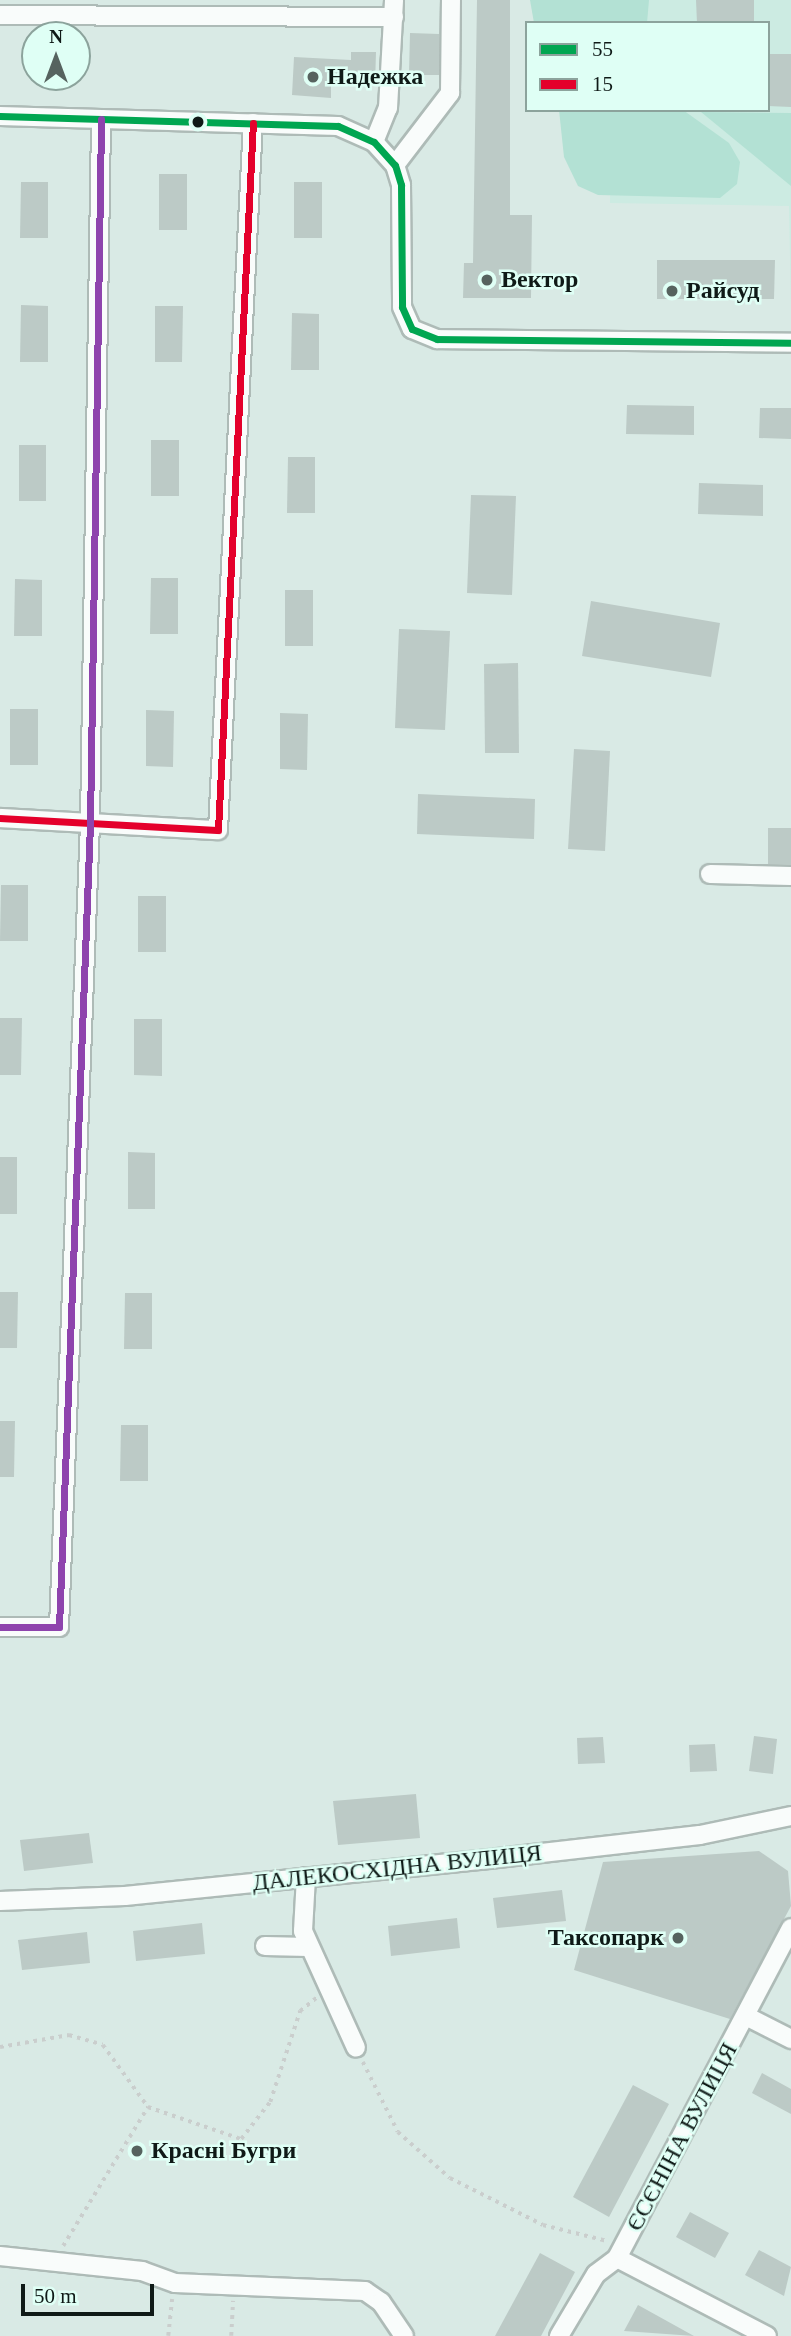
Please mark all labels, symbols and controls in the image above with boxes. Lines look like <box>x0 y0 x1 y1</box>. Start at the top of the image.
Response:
north arrow <box>21 21 91 91</box>
legend <box>525 21 770 112</box>
text: N <box>49 26 63 47</box>
text: 55 <box>592 37 613 61</box>
place label: Надежка <box>327 63 423 91</box>
marker: Надежка <box>305 69 321 85</box>
text: 15 <box>592 72 613 96</box>
unlabelled marker <box>191 115 205 129</box>
place label: Вектор <box>501 266 578 294</box>
marker: Вектор <box>479 272 495 288</box>
place label: Райсуд <box>686 277 759 305</box>
marker: Райсуд <box>664 283 680 299</box>
street label: ДАЛЕКОСХІДНА ВУЛИЦЯ <box>251 1838 543 1898</box>
place label: Таксопарк <box>548 1924 664 1952</box>
marker: Таксопарк <box>670 1930 686 1946</box>
street label: ЄСЄНІНА ВУЛИЦЯ <box>620 2038 744 2236</box>
place label: Красні Бугри <box>151 2137 296 2165</box>
marker: Красні Бугри <box>129 2143 145 2159</box>
scale bar <box>24 2270 158 2314</box>
text: 50 m <box>34 2284 77 2308</box>

